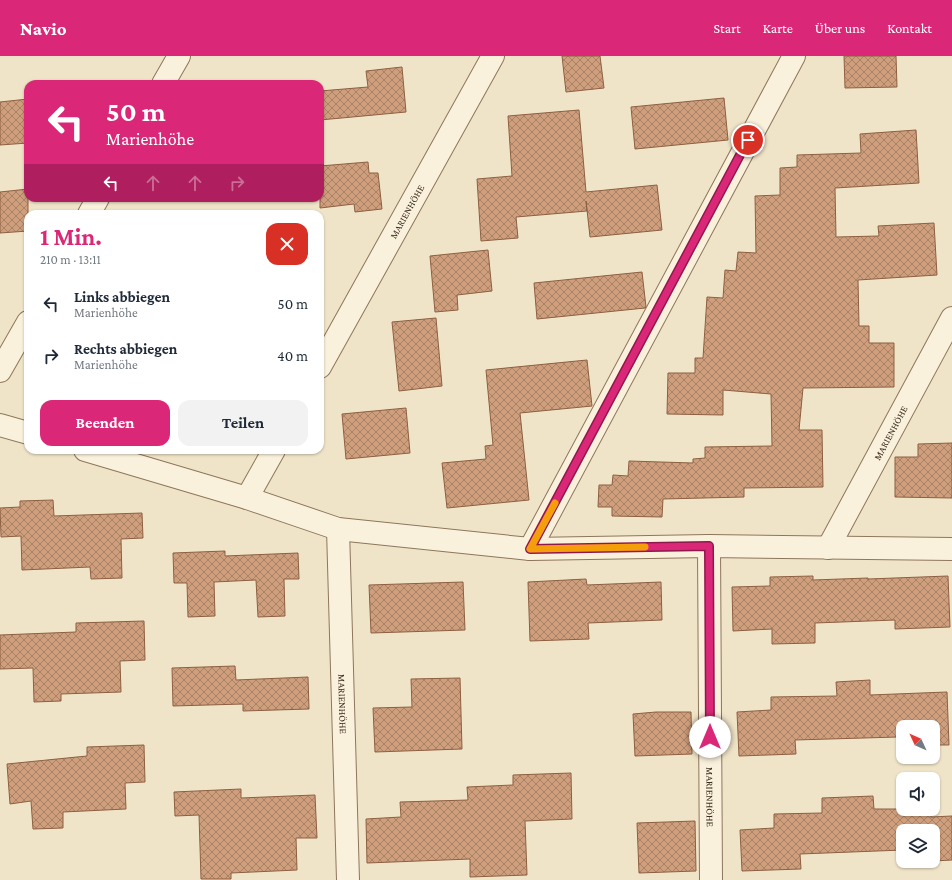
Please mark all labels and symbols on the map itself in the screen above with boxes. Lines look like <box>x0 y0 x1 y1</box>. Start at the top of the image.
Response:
pin <box>731 123 765 157</box>
street label: MARIENHÖHE <box>387 182 426 240</box>
street label: MARIENHÖHE <box>871 403 909 462</box>
street label: MARIENHÖHE <box>337 674 349 735</box>
position arrow <box>689 716 731 758</box>
north arrow <box>896 720 940 764</box>
street label: MARIENHÖHE <box>705 767 716 828</box>

